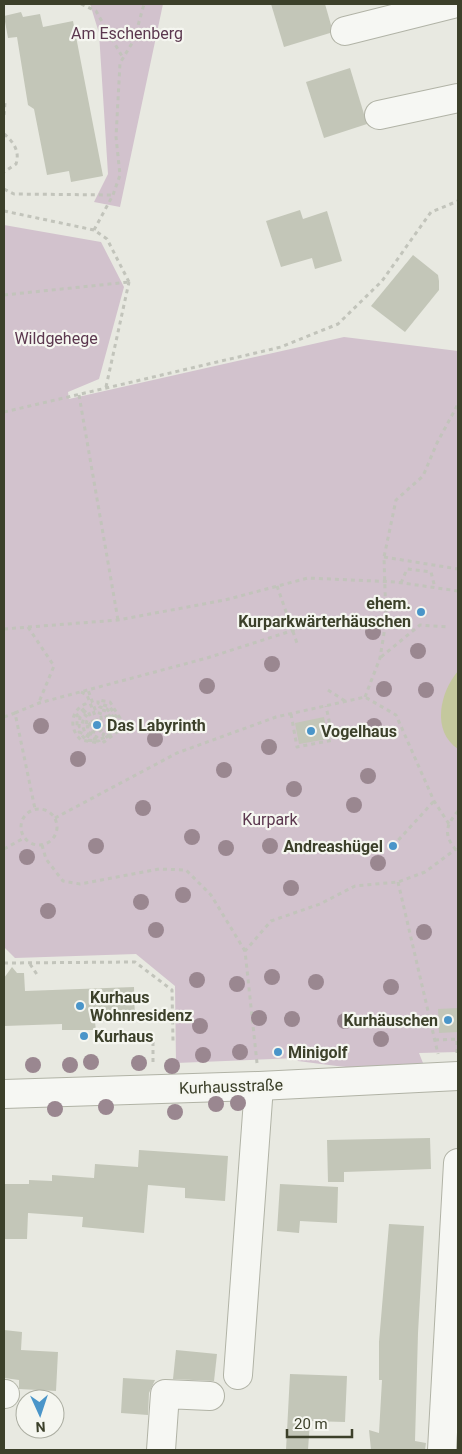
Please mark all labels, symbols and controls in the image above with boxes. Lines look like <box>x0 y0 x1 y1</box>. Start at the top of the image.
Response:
park label: Am Eschenberg <box>71 24 183 43</box>
park label: Wildgehege <box>14 329 98 348</box>
place label: ehem. Kurparkwärterhäuschen <box>238 594 411 631</box>
marker: ehem. Kurparkwärterhäuschen <box>415 606 427 618</box>
place label: Das Labyrinth <box>107 716 206 735</box>
marker: Das Labyrinth <box>91 719 103 731</box>
place label: Vogelhaus <box>321 722 397 741</box>
marker: Vogelhaus <box>305 725 317 737</box>
park label: Kurpark <box>242 810 299 829</box>
place label: Andreashügel <box>283 837 383 856</box>
marker: Andreashügel <box>387 840 399 852</box>
place label: Kurhaus Wohnresidenz <box>90 988 192 1025</box>
marker: Kurhaus Wohnresidenz <box>74 1000 86 1012</box>
place label: Kurhäuschen <box>344 1011 438 1030</box>
marker: Kurhäuschen <box>442 1014 454 1026</box>
place label: Kurhaus <box>94 1027 154 1046</box>
marker: Kurhaus <box>78 1030 90 1042</box>
place label: Minigolf <box>288 1043 348 1062</box>
marker: Minigolf <box>272 1046 284 1058</box>
street label: Kurhausstraße <box>179 1075 283 1098</box>
north arrow <box>15 1389 65 1439</box>
scale bar <box>287 1406 352 1438</box>
text: 20 m <box>294 1415 328 1433</box>
text: N <box>35 1419 46 1435</box>

